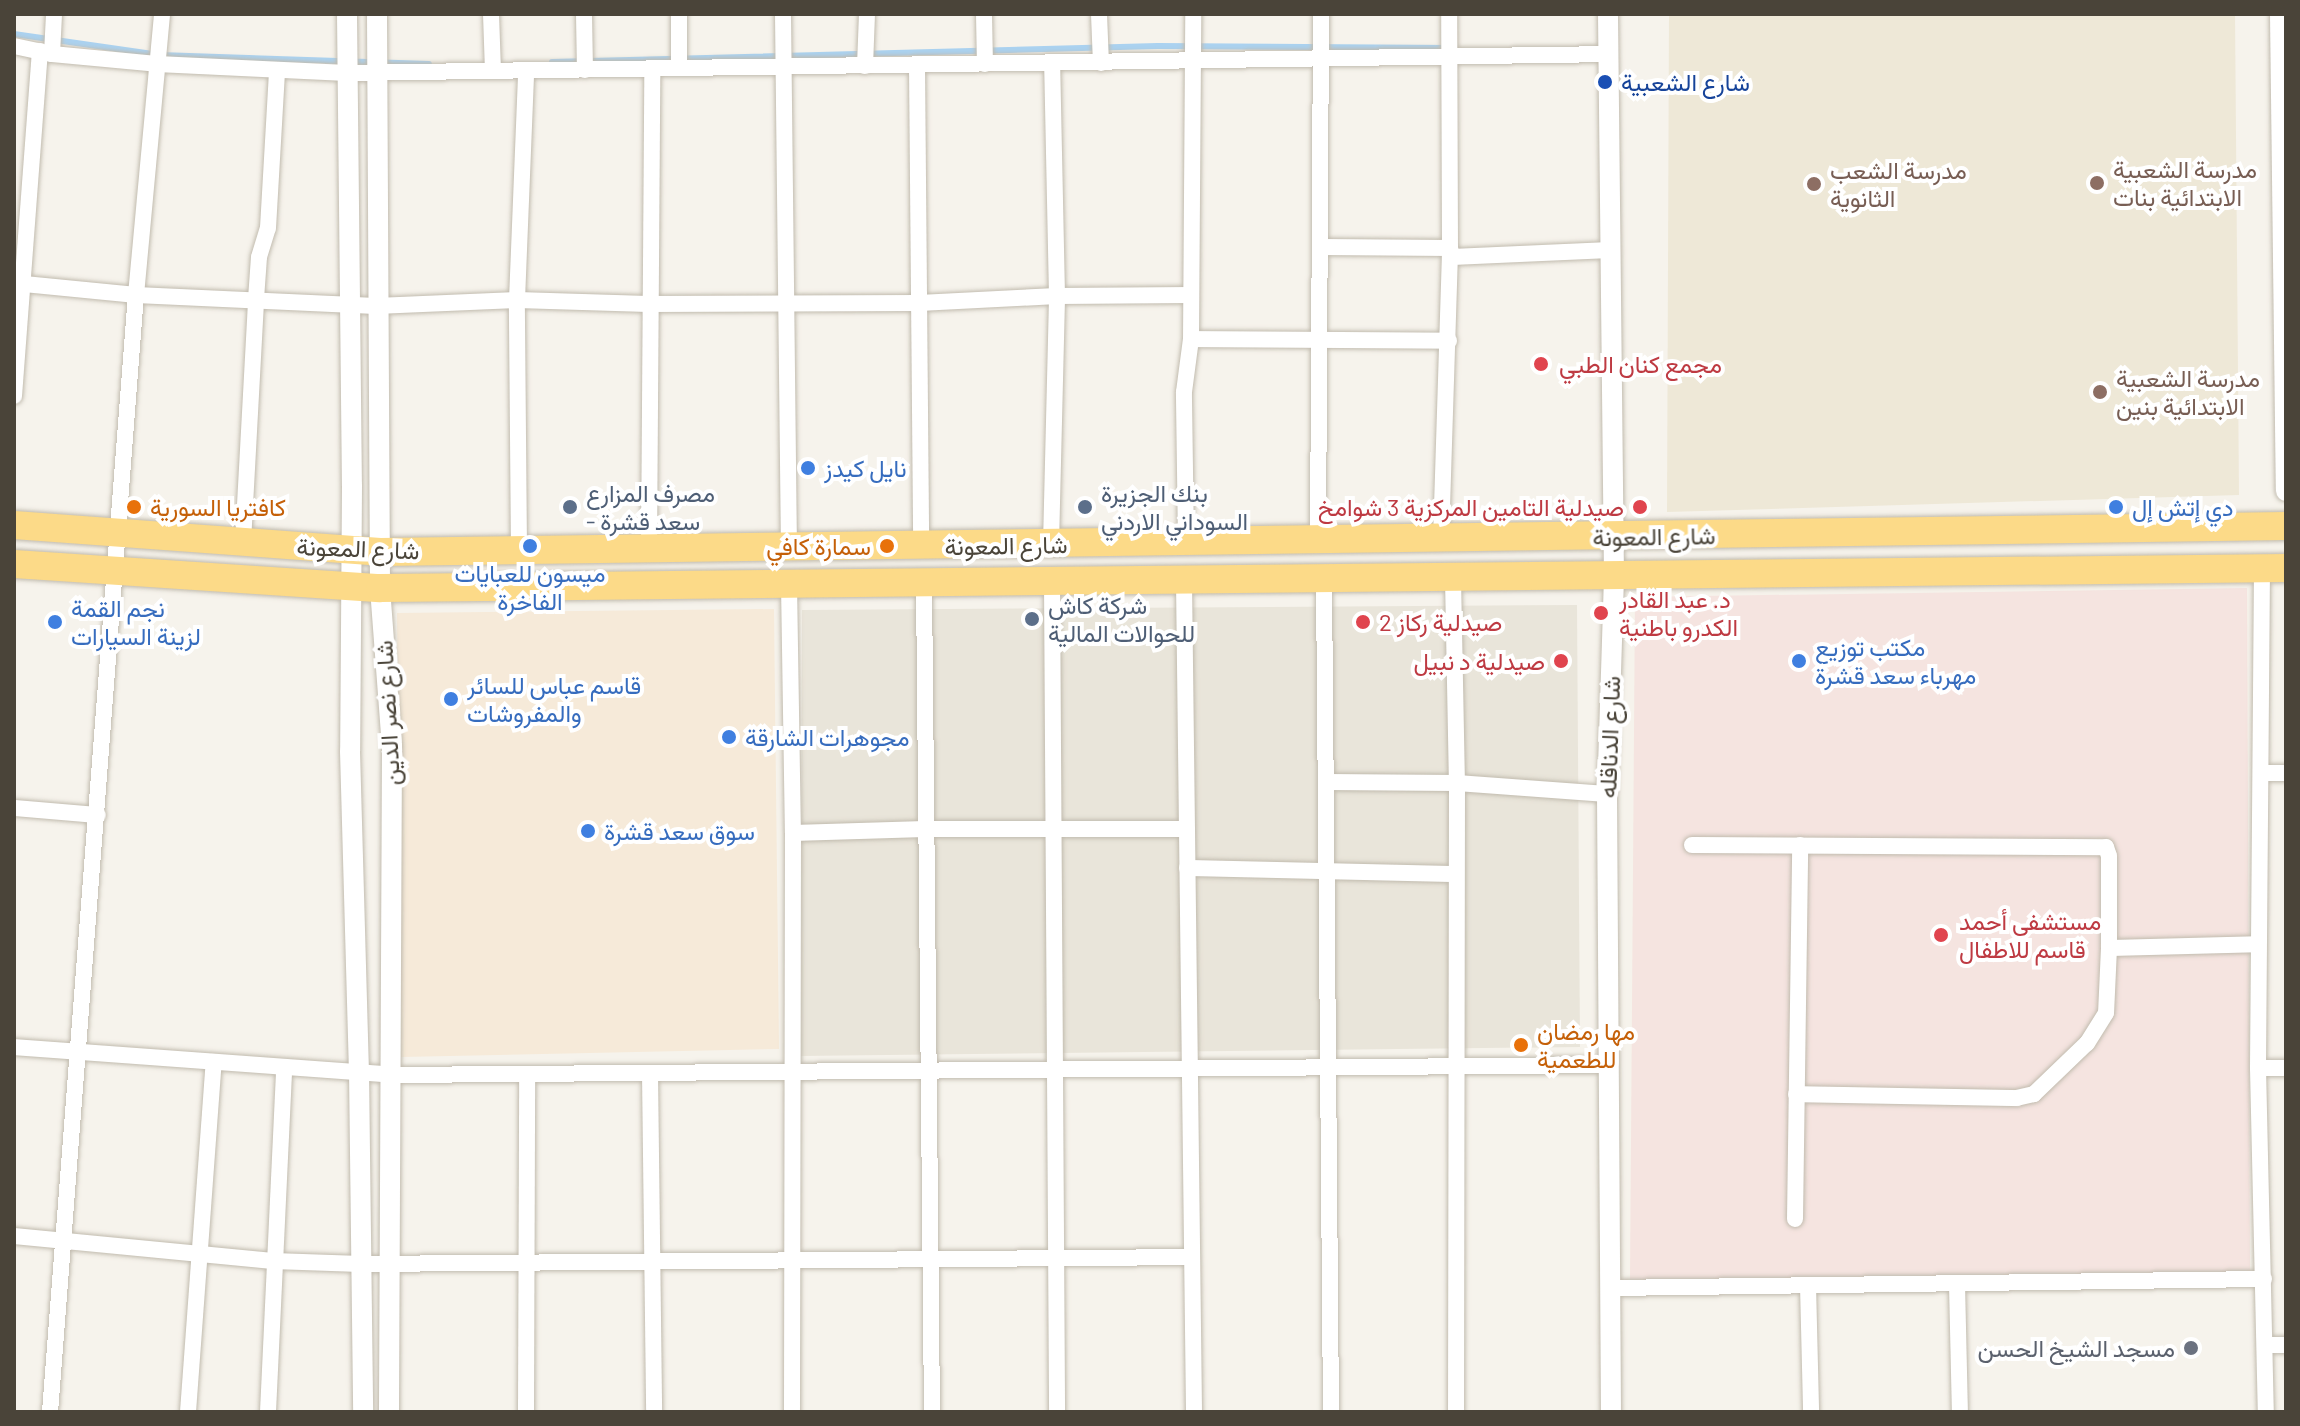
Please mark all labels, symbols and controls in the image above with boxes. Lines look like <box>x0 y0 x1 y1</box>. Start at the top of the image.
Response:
place label: شارع الشعبية <box>1621 68 1750 96</box>
marker: شارع الشعبية <box>1596 73 1614 91</box>
place label: مدرسة الشعبية الابتدائية بنات <box>2113 155 2257 211</box>
place label: مدرسة الشعب الثانوية <box>1830 156 1967 212</box>
marker: مدرسة الشعبية الابتدائية بنات <box>2088 174 2106 192</box>
marker: مدرسة الشعب الثانوية <box>1805 175 1823 193</box>
place label: مجمع كنان الطبي <box>1559 350 1722 378</box>
marker: مجمع كنان الطبي <box>1530 353 1552 375</box>
place label: مدرسة الشعبية الابتدائية بنين <box>2116 364 2260 420</box>
marker: مدرسة الشعبية الابتدائية بنين <box>2091 383 2109 401</box>
place label: نايل كيدز <box>824 454 907 482</box>
marker: نايل كيدز <box>799 459 817 477</box>
place label: مصرف المزارع - سعد قشرة <box>586 479 715 535</box>
place label: بنك الجزيرة السوداني الاردني <box>1101 479 1248 535</box>
place label: كافتريا السورية <box>150 493 286 521</box>
place label: صيدلية التامين المركزية 3 شوامخ <box>1318 493 1624 521</box>
place label: دي إتش إل <box>2132 493 2234 521</box>
marker: كافتريا السورية <box>125 498 143 516</box>
marker: مصرف المزارع - سعد قشرة <box>561 498 579 516</box>
marker: بنك الجزيرة السوداني الاردني <box>1076 498 1094 516</box>
marker: صيدلية التامين المركزية 3 شوامخ <box>1631 498 1649 516</box>
marker: دي إتش إل <box>2107 498 2125 516</box>
street label: شارع المعونة <box>1592 521 1716 551</box>
street label: شارع المعونة <box>944 530 1068 560</box>
street label: شارع المعونة <box>296 531 420 565</box>
place label: سمارة كافي <box>766 532 871 560</box>
marker: ميسون للعبايات الفاخرة <box>521 537 539 555</box>
marker: سمارة كافي <box>878 537 896 555</box>
place label: ميسون للعبايات الفاخرة <box>454 559 606 615</box>
place label: د. عبد القادر الكدرو باطنية <box>1619 585 1738 641</box>
place label: شركة كاش للحوالات المالية <box>1048 591 1195 647</box>
place label: نجم القمة لزينة السيارات <box>71 594 201 650</box>
marker: د. عبد القادر الكدرو باطنية <box>1590 602 1612 624</box>
place label: صيدلية ركاز 2 <box>1379 608 1502 636</box>
marker: شركة كاش للحوالات المالية <box>1023 610 1041 628</box>
marker: نجم القمة لزينة السيارات <box>46 613 64 631</box>
marker: صيدلية ركاز 2 <box>1354 613 1372 631</box>
place label: مكتب توزيع مهرباء سعد قشرة <box>1815 633 1976 689</box>
street label: شارع نصر الدين <box>369 640 405 786</box>
place label: صيدلية د نبيل <box>1414 647 1545 675</box>
marker: صيدلية د نبيل <box>1552 652 1570 670</box>
marker: مكتب توزيع مهرباء سعد قشرة <box>1790 652 1808 670</box>
place label: قاسم عباس للسائر والمفروشات <box>467 671 641 727</box>
street label: شارع الدناقله <box>1592 675 1626 799</box>
marker: قاسم عباس للسائر والمفروشات <box>442 690 460 708</box>
place label: مجوهرات الشارقة <box>745 723 910 751</box>
marker: مجوهرات الشارقة <box>720 728 738 746</box>
place label: سوق سعد قشرة <box>604 817 755 845</box>
marker: سوق سعد قشرة <box>579 822 597 840</box>
place label: مستشفى أحمد قاسم للاطفال <box>1959 907 2101 963</box>
marker: مستشفى أحمد قاسم للاطفال <box>1930 924 1952 946</box>
place label: مها رمضان للطعمية <box>1537 1017 1635 1073</box>
marker: مها رمضان للطعمية <box>1512 1036 1530 1054</box>
place label: مسجد الشيخ الحسن <box>1978 1334 2175 1362</box>
marker: مسجد الشيخ الحسن <box>2182 1339 2200 1357</box>

